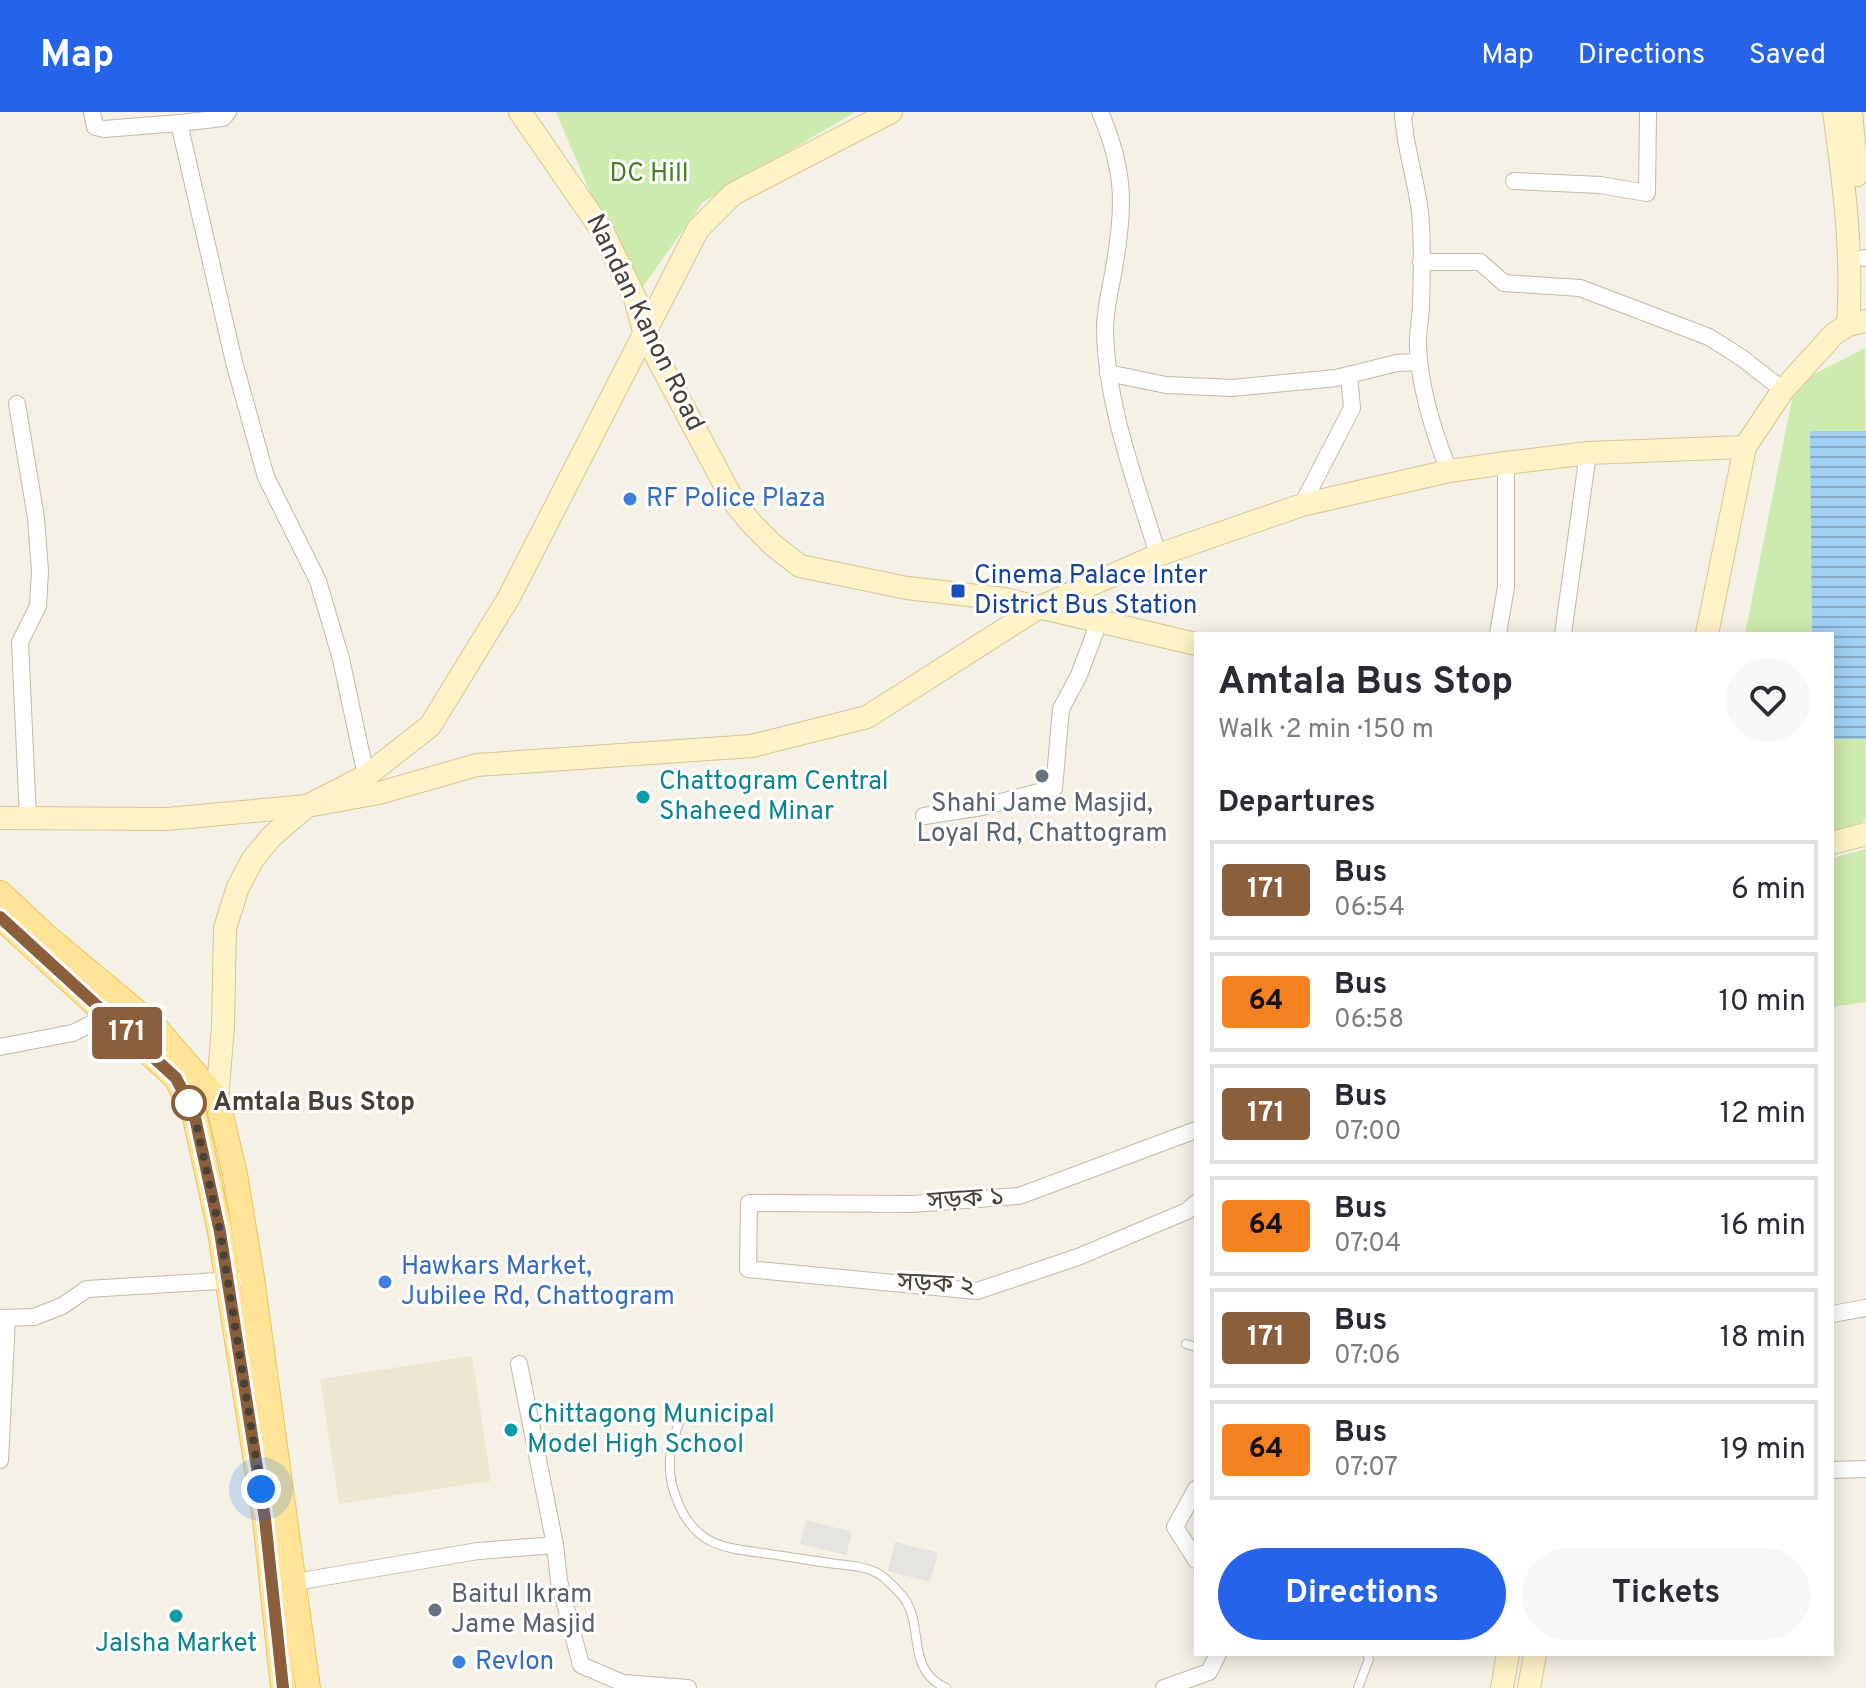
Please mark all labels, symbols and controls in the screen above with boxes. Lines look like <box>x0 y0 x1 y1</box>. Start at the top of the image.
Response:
text: Map <box>40 32 114 81</box>
text: Map <box>1481 38 1534 74</box>
text: Directions <box>1578 38 1705 74</box>
text: Saved <box>1749 38 1826 74</box>
park label: DC Hill <box>609 158 689 191</box>
street label: Nandan Kanon Road <box>577 209 711 437</box>
place label: RF Police Plaza <box>646 483 825 516</box>
marker: RF Police Plaza <box>621 490 639 508</box>
place label: Cinema Palace Inter District Bus Station <box>974 560 1208 623</box>
marker: Cinema Palace Inter District Bus Station <box>949 582 967 600</box>
button: heart <box>1726 658 1810 742</box>
text: Amtala Bus Stop <box>1218 659 1513 708</box>
text: Walk · 2 min · 150 m <box>1218 714 1434 747</box>
place label: Chattogram Central Shaheed Minar <box>659 766 889 829</box>
marker: Shahi Jame Masjid, Loyal Rd, Chattogram <box>1033 767 1051 785</box>
text: Departures <box>1218 785 1376 822</box>
marker: Chattogram Central Shaheed Minar <box>634 788 652 806</box>
place label: Shahi Jame Masjid, Loyal Rd, Chattogram <box>916 788 1168 851</box>
text: Bus <box>1334 855 1387 892</box>
text: 171 <box>1247 872 1285 908</box>
text: 6 min <box>1731 872 1806 909</box>
text: 06:54 <box>1334 892 1405 925</box>
text: Bus <box>1334 967 1387 1004</box>
text: 64 <box>1248 984 1284 1020</box>
text: 10 min <box>1719 984 1806 1021</box>
text: 06:58 <box>1334 1004 1404 1037</box>
line badge: 171 <box>81 1007 173 1059</box>
text: 171 <box>108 1015 146 1051</box>
text: Bus <box>1334 1079 1387 1116</box>
marker: Amtala Bus Stop <box>172 1086 206 1120</box>
place label: Amtala Bus Stop <box>213 1087 415 1120</box>
text: 171 <box>1247 1096 1285 1132</box>
text: 12 min <box>1719 1096 1806 1133</box>
text: 07:00 <box>1334 1116 1401 1149</box>
street label: সড়ক ১ <box>925 1181 1006 1219</box>
text: Bus <box>1334 1191 1387 1228</box>
text: 64 <box>1248 1208 1284 1244</box>
text: 16 min <box>1720 1208 1806 1245</box>
text: 07:04 <box>1334 1228 1401 1261</box>
place label: Hawkars Market, Jubilee Rd, Chattogram <box>401 1251 675 1314</box>
street label: সড়ক ২ <box>896 1266 975 1303</box>
marker: Hawkars Market, Jubilee Rd, Chattogram <box>376 1273 394 1291</box>
text: Bus <box>1334 1303 1387 1340</box>
text: 171 <box>1247 1320 1285 1356</box>
text: 18 min <box>1720 1320 1806 1357</box>
text: 07:06 <box>1334 1340 1401 1373</box>
place label: Chittagong Municipal Model High School <box>527 1399 775 1462</box>
text: Bus <box>1334 1415 1387 1452</box>
marker: Chittagong Municipal Model High School <box>502 1421 520 1439</box>
text: 64 <box>1248 1432 1284 1468</box>
text: 19 min <box>1720 1432 1806 1469</box>
text: 07:07 <box>1334 1452 1398 1485</box>
your location <box>241 1469 281 1509</box>
button: Directions <box>1218 1548 1506 1640</box>
button: Tickets <box>1522 1548 1810 1640</box>
place label: Baitul Ikram Jame Masjid <box>451 1579 596 1642</box>
marker: Baitul Ikram Jame Masjid <box>426 1601 444 1619</box>
marker: Jalsha Market <box>167 1607 185 1625</box>
place label: Jalsha Market <box>95 1628 257 1661</box>
place label: Revlon <box>475 1646 554 1679</box>
marker: Revlon <box>450 1653 468 1671</box>

